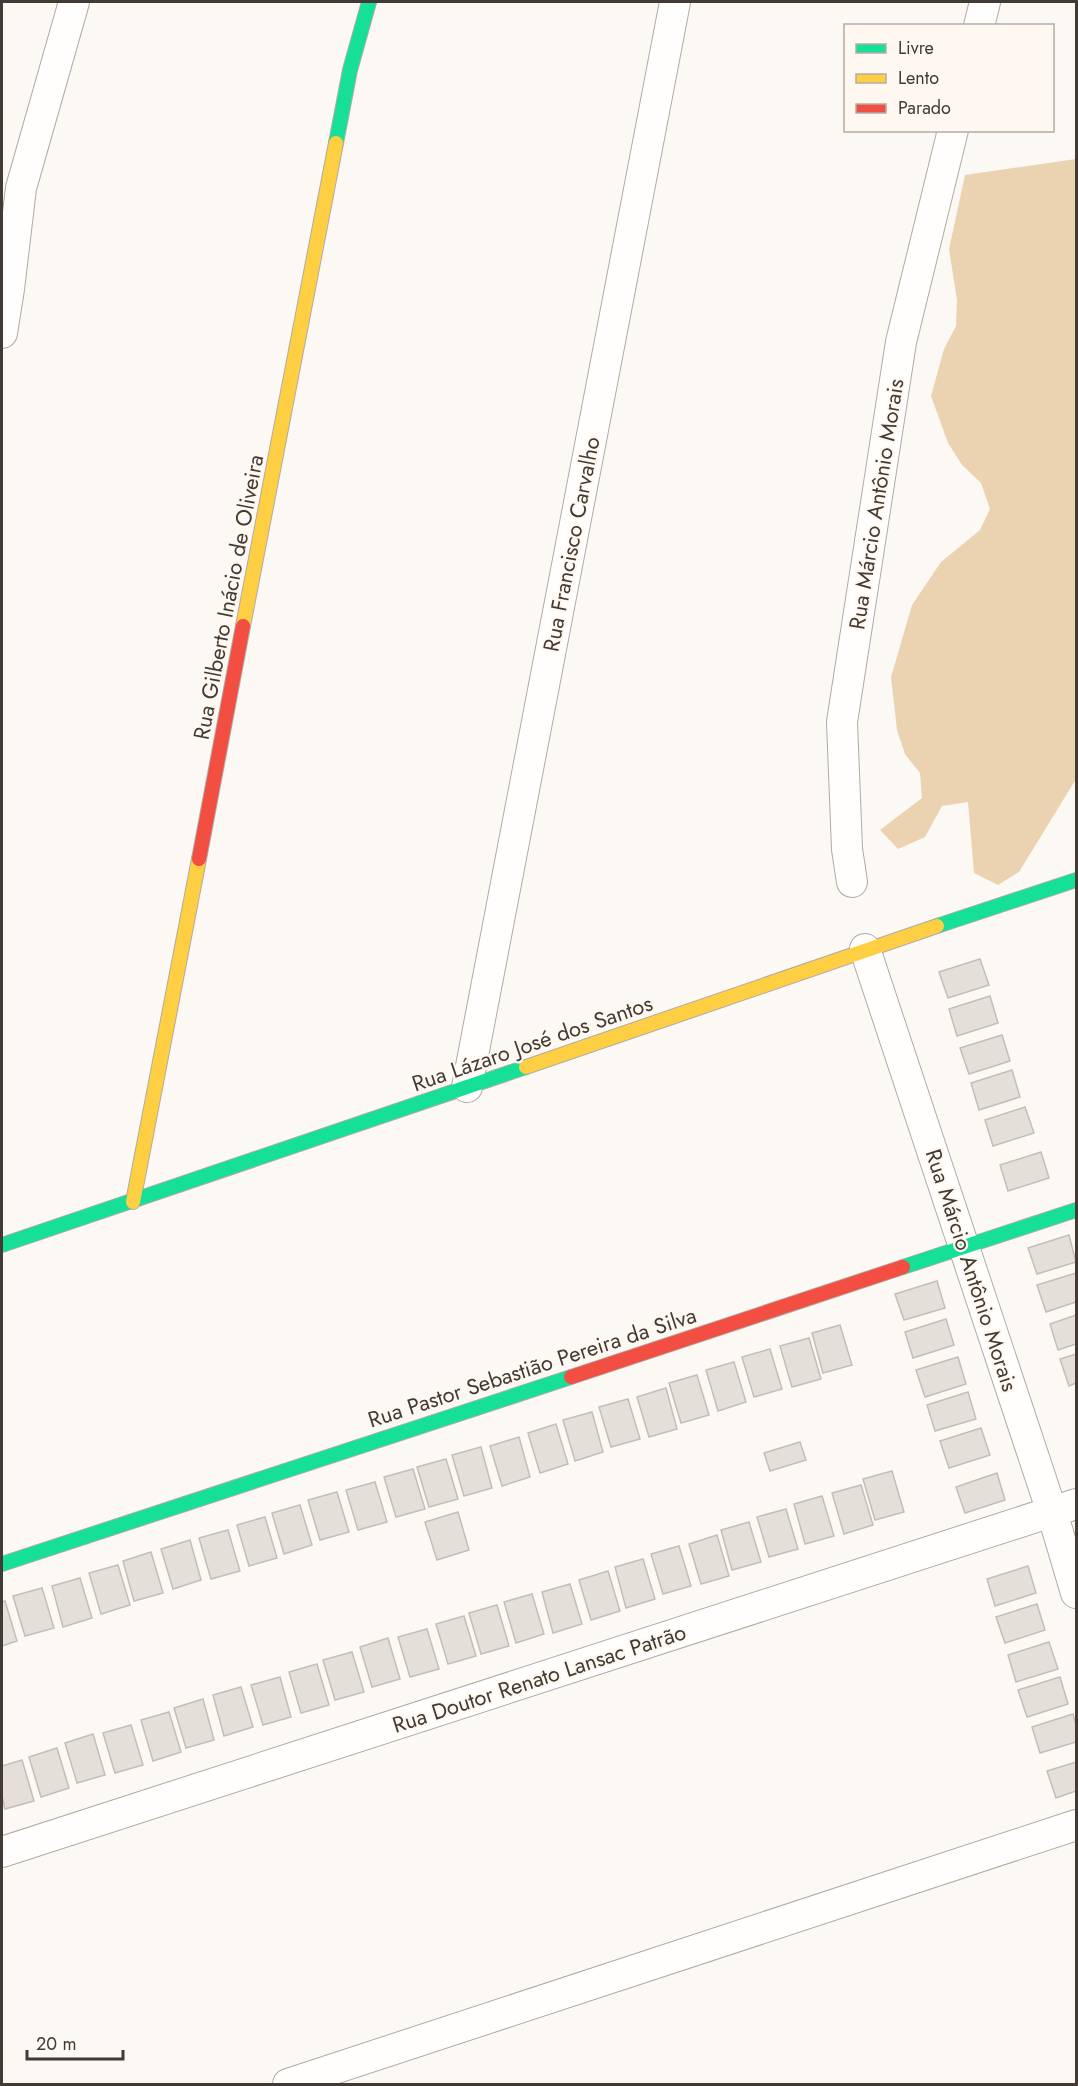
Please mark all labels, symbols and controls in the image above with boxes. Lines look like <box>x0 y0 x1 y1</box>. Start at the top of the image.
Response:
legend <box>844 24 1054 132</box>
text: Livre <box>898 35 934 61</box>
text: Lento <box>898 65 939 91</box>
text: Parado <box>898 95 951 121</box>
street label: Rua Márcio Antônio Morais <box>840 376 912 632</box>
street label: Rua Francisco Carvalho <box>534 434 608 654</box>
street label: Rua Gilberto Inácio de Oliveira <box>185 452 271 742</box>
street label: Rua Lázaro José dos Santos <box>407 987 657 1099</box>
street label: Rua Márcio Antônio Morais <box>918 1145 1026 1396</box>
street label: Rua Pastor Sebastião Pereira da Silva <box>364 1299 700 1435</box>
street label: Rua Doutor Renato Lansac Patrão <box>388 1615 690 1741</box>
scale bar <box>27 2023 123 2061</box>
text: 20 m <box>36 2031 76 2057</box>

